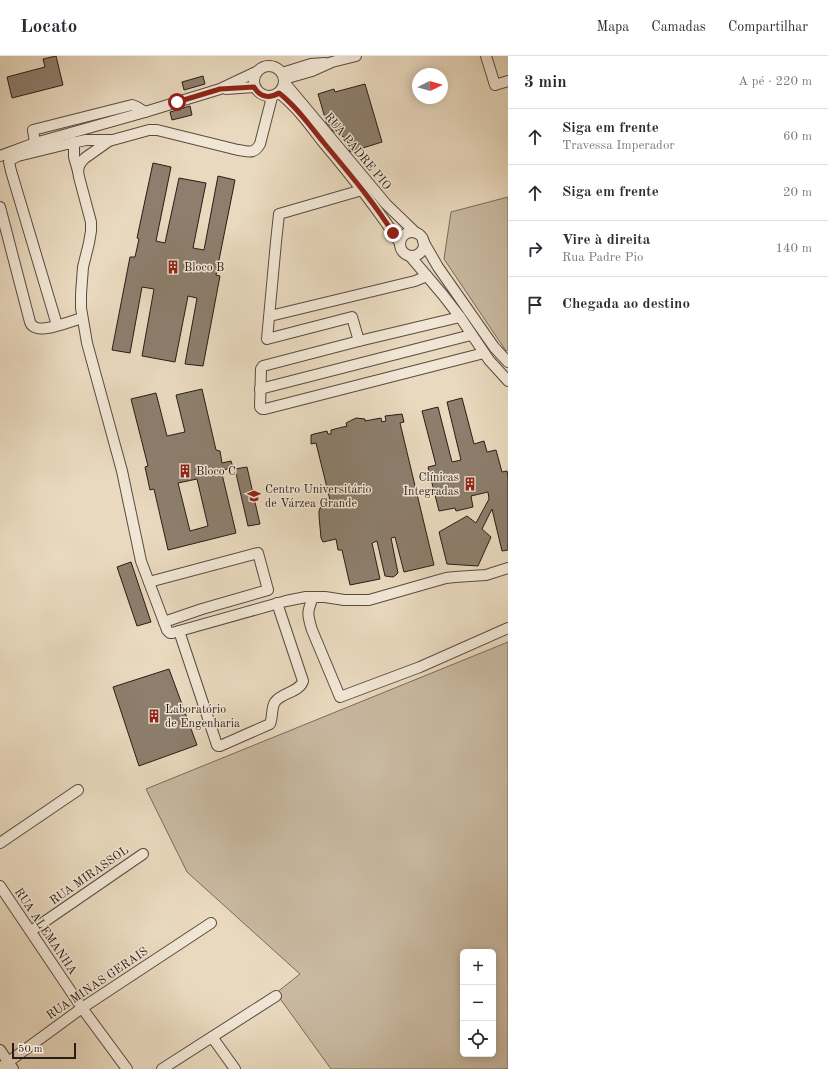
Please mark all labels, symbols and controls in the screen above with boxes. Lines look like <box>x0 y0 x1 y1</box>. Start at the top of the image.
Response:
text: Locato <box>20 18 77 37</box>
text: Mapa <box>596 20 629 34</box>
text: Camadas <box>651 20 706 34</box>
text: Compartilhar <box>728 20 808 34</box>
north arrow <box>412 68 448 104</box>
text: 3 min <box>524 74 567 91</box>
text: A pé · 220 m <box>738 75 812 88</box>
route start <box>168 93 186 111</box>
street label: RUA PADRE PIO <box>322 111 393 192</box>
text: Siga em frente <box>562 121 659 136</box>
icon: ahead <box>524 126 546 148</box>
text: 60 m <box>783 130 812 143</box>
text: Travessa Imperador <box>562 139 675 152</box>
icon: ahead <box>524 182 546 204</box>
text: Siga em frente <box>562 185 659 200</box>
text: 20 m <box>783 186 812 199</box>
route end <box>384 224 402 242</box>
text: Vire à direita <box>562 233 650 248</box>
icon: right <box>524 238 546 260</box>
text: 140 m <box>775 242 812 255</box>
text: Rua Padre Pio <box>562 251 644 264</box>
building icon: Bloco B <box>165 259 181 275</box>
place label: Bloco B <box>184 262 224 274</box>
icon: arrive <box>524 294 546 316</box>
text: Chegada ao destino <box>562 297 690 312</box>
building icon: Bloco C <box>177 463 193 479</box>
place label: Bloco C <box>196 466 236 478</box>
place label: Clínicas Integradas <box>403 472 459 498</box>
building icon: Clínicas Integradas <box>462 476 478 492</box>
place label: Centro Universitário de Várzea Grande <box>265 484 372 510</box>
school or university icon: Centro Universitário de Várzea Grande <box>246 488 262 504</box>
place label: Laboratório de Engenharia <box>165 704 240 730</box>
building icon: Laboratório de Engenharia <box>146 708 162 724</box>
street label: RUA MIRASSOL <box>48 844 131 907</box>
street label: RUA ALEMANHA <box>12 886 79 977</box>
street label: RUA MINAS GERAIS <box>45 945 150 1022</box>
map controls <box>460 949 496 1057</box>
button: + <box>460 949 496 985</box>
button: − <box>460 985 496 1021</box>
button: locate <box>460 1021 496 1057</box>
scale bar <box>12 1041 76 1060</box>
text: 50 m <box>18 1044 43 1055</box>

